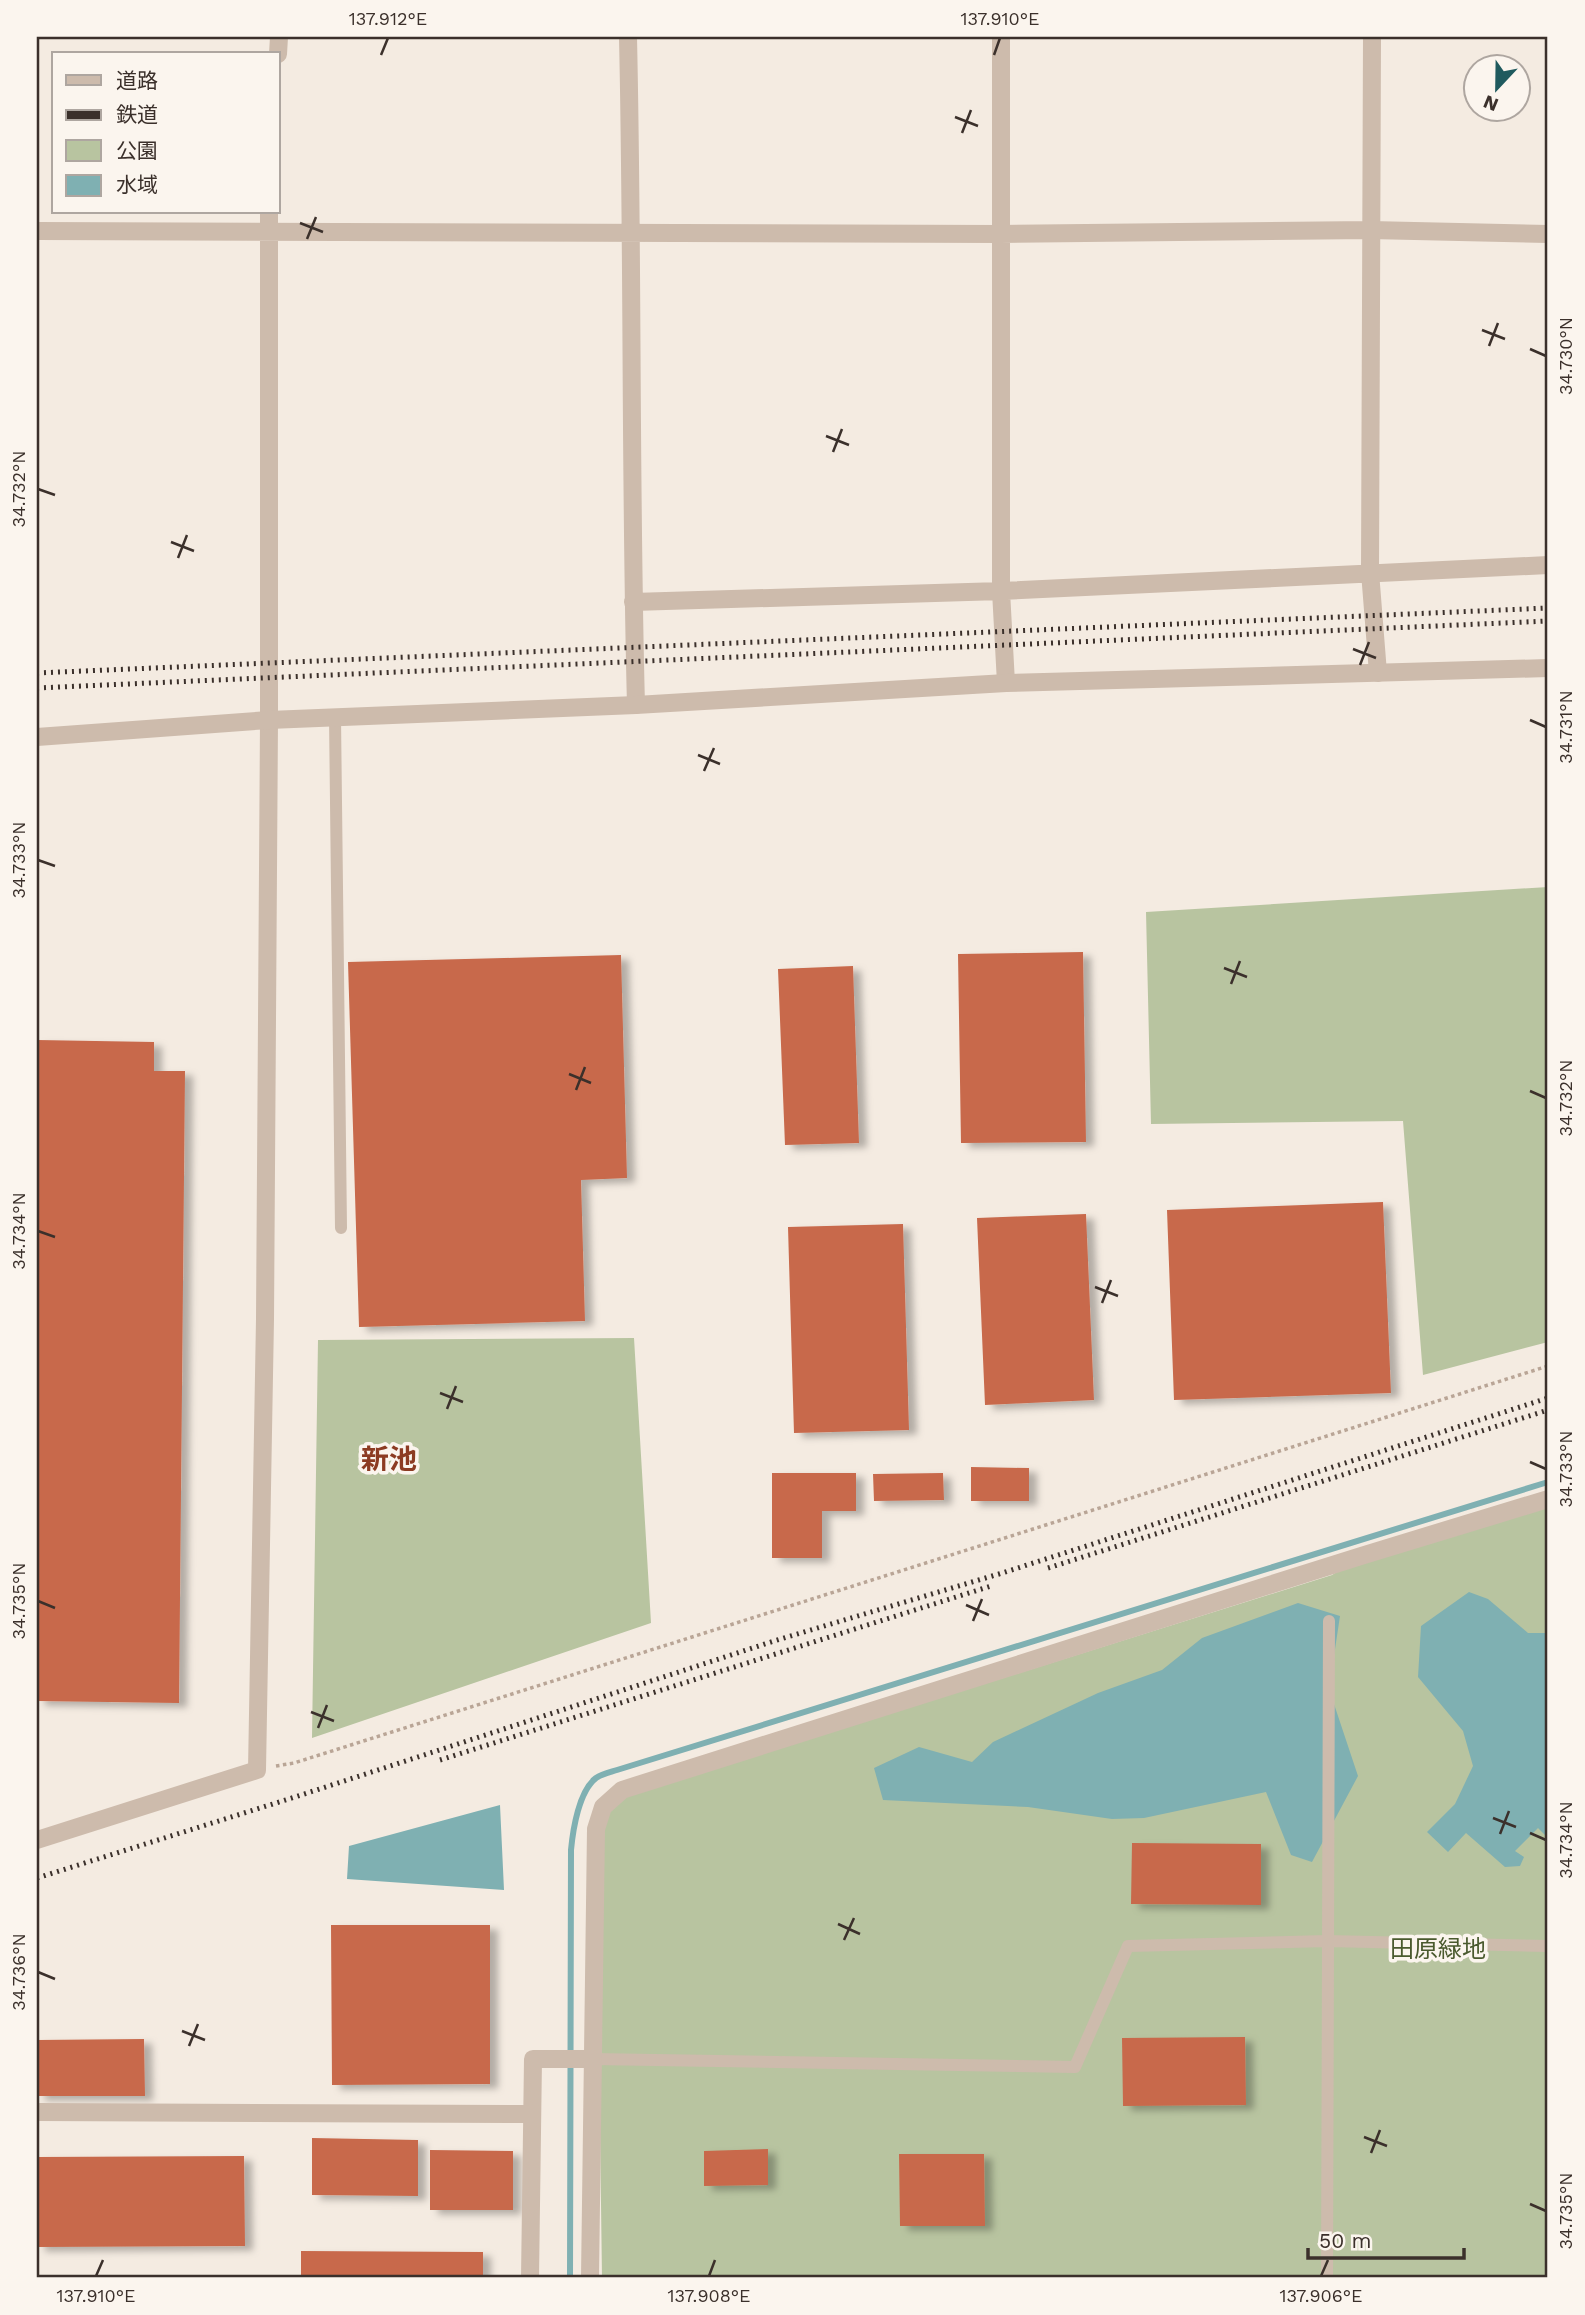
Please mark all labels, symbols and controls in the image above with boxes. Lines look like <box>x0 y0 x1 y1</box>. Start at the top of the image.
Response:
text: 137.912°E <box>349 8 427 29</box>
text: 137.910°E <box>960 8 1040 29</box>
legend <box>52 52 280 214</box>
north arrow <box>1462 52 1532 122</box>
text: 道路 <box>116 68 158 93</box>
text: N <box>1480 90 1502 117</box>
text: 鉄道 <box>116 102 158 127</box>
text: 公園 <box>116 138 158 163</box>
text: 水域 <box>116 172 158 197</box>
text: 34.730°N <box>1555 317 1576 395</box>
text: 34.732°N <box>8 450 29 528</box>
text: 34.731°N <box>1555 690 1576 764</box>
text: 34.733°N <box>8 821 29 899</box>
text: 34.732°N <box>1555 1059 1576 1137</box>
text: 34.734°N <box>8 1192 29 1270</box>
text: 34.733°N <box>1555 1430 1576 1508</box>
district label: 新池 <box>361 1443 417 1476</box>
text: 34.735°N <box>8 1562 29 1640</box>
text: 34.734°N <box>1555 1801 1576 1879</box>
text: 34.736°N <box>8 1933 29 2011</box>
park label: 田原緑地 <box>1390 1935 1486 1963</box>
text: 34.735°N <box>1555 2172 1576 2250</box>
scale bar <box>1308 2217 1464 2261</box>
text: 50 m <box>1319 2228 1371 2253</box>
text: 137.910°E <box>56 2285 136 2306</box>
text: 137.908°E <box>667 2285 751 2306</box>
text: 137.906°E <box>1280 2285 1362 2306</box>

